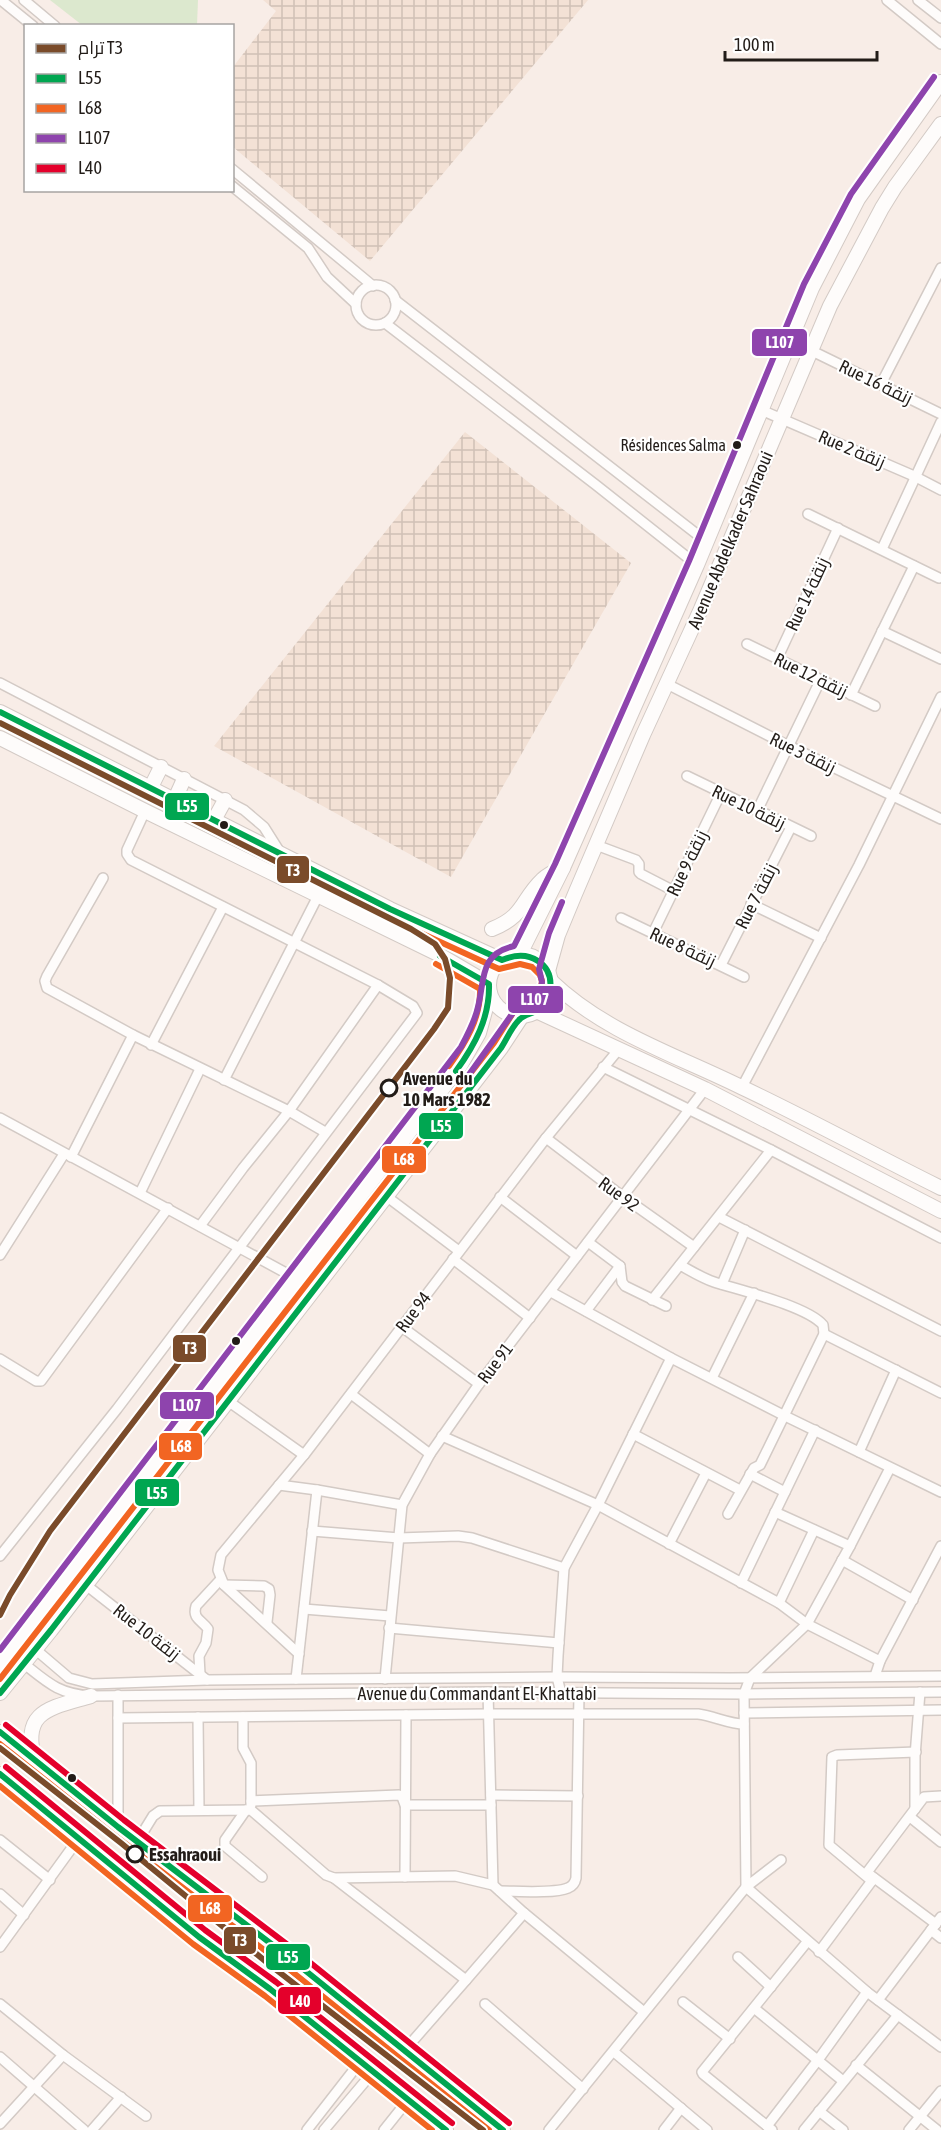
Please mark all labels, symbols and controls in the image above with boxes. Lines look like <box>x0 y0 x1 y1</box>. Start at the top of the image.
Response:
legend <box>24 24 234 192</box>
scale bar <box>725 24 876 62</box>
text: 100 m <box>734 34 775 55</box>
text: ترام T3 <box>78 37 123 60</box>
text: L55 <box>78 67 102 88</box>
text: L68 <box>78 97 102 118</box>
text: L107 <box>78 127 110 148</box>
text: L40 <box>78 157 102 178</box>
line badge: L107 <box>751 328 808 357</box>
text: L107 <box>766 333 794 351</box>
street label: Rue 16 زنقة <box>835 355 916 410</box>
street label: Rue 2 زنقة <box>815 426 889 473</box>
place label: Résidences Salma <box>620 436 726 454</box>
marker: Résidences Salma <box>731 439 743 451</box>
street label: Avenue Abdelkader Sahraoui <box>683 448 777 632</box>
street label: Rue 14 زنقة <box>781 554 834 635</box>
street label: Rue 12 زنقة <box>770 648 851 703</box>
street label: Rue 3 زنقة <box>766 728 839 779</box>
street label: Rue 10 زنقة <box>708 780 789 835</box>
line badge: L55 <box>164 792 210 821</box>
text: L55 <box>176 797 198 815</box>
unlabelled marker <box>218 819 230 831</box>
street label: Rue 9 زنقة <box>662 827 713 900</box>
line badge: T3 <box>276 855 310 884</box>
street label: Rue 7 زنقة <box>731 860 782 933</box>
text: T3 <box>286 861 300 879</box>
street label: Rue 8 زنقة <box>646 923 719 972</box>
line badge: L107 <box>507 985 564 1014</box>
text: L107 <box>521 990 549 1008</box>
place label: Avenue du 10 Mars 1982 <box>402 1068 491 1110</box>
marker: Avenue du 10 Mars 1982 <box>380 1079 398 1097</box>
line badge: L55 <box>418 1112 464 1140</box>
text: L55 <box>430 1117 452 1135</box>
line badge: L68 <box>381 1145 427 1174</box>
text: L68 <box>393 1150 415 1168</box>
street label: Rue 92 <box>595 1172 643 1216</box>
street label: Rue 94 <box>391 1288 435 1336</box>
line badge: T3 <box>172 1334 207 1363</box>
unlabelled marker <box>230 1335 242 1347</box>
text: T3 <box>183 1339 197 1357</box>
street label: Rue 91 <box>473 1339 517 1387</box>
line badge: L107 <box>159 1391 215 1420</box>
text: L107 <box>173 1396 201 1414</box>
line badge: L68 <box>158 1432 203 1461</box>
text: L68 <box>170 1437 192 1455</box>
line badge: L55 <box>134 1478 180 1507</box>
text: L55 <box>146 1484 168 1502</box>
street label: Rue 10 زنقة <box>109 1599 185 1665</box>
street label: Avenue du Commandant El-Khattabi <box>357 1683 597 1704</box>
unlabelled marker <box>66 1772 78 1784</box>
place label: Essahraoui <box>149 1844 221 1865</box>
marker: Essahraoui <box>126 1845 144 1863</box>
line badge: L68 <box>187 1894 233 1923</box>
text: L68 <box>199 1899 221 1917</box>
line badge: T3 <box>223 1926 257 1955</box>
text: T3 <box>233 1931 247 1949</box>
line badge: L55 <box>265 1943 311 1971</box>
text: L55 <box>277 1948 299 1966</box>
line badge: L40 <box>277 1986 322 2015</box>
text: L40 <box>289 1992 311 2010</box>

